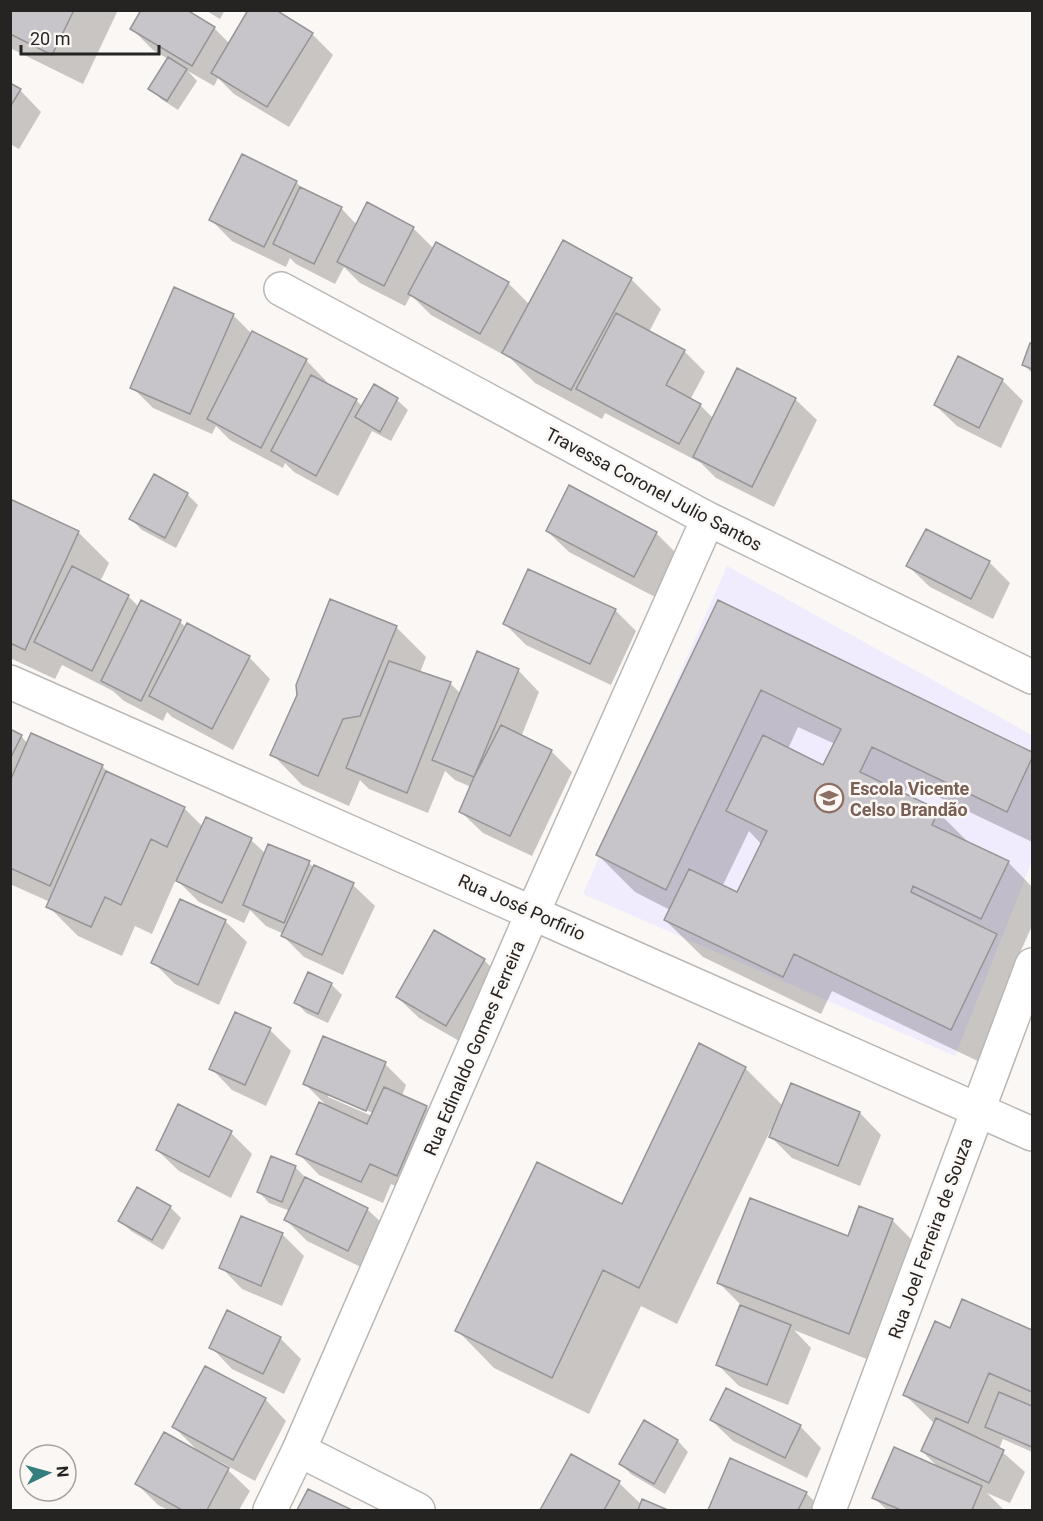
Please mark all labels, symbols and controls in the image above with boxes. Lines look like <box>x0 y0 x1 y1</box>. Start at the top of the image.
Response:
scale bar <box>21 18 159 56</box>
text: 20 m <box>30 28 70 49</box>
street label: Travessa Coronel Julio Santos <box>542 423 766 555</box>
place label: Escola Vicente Celso Brandão <box>850 778 970 820</box>
school or university icon: Escola Vicente Celso Brandão <box>813 782 845 814</box>
street label: Rua José Porfirio <box>455 870 589 944</box>
street label: Rua Edinaldo Gomes Ferreira <box>419 937 529 1159</box>
street label: Rua Joel Ferreira de Souza <box>884 1134 976 1342</box>
north arrow <box>18 1443 78 1503</box>
text: N <box>52 1465 72 1478</box>

